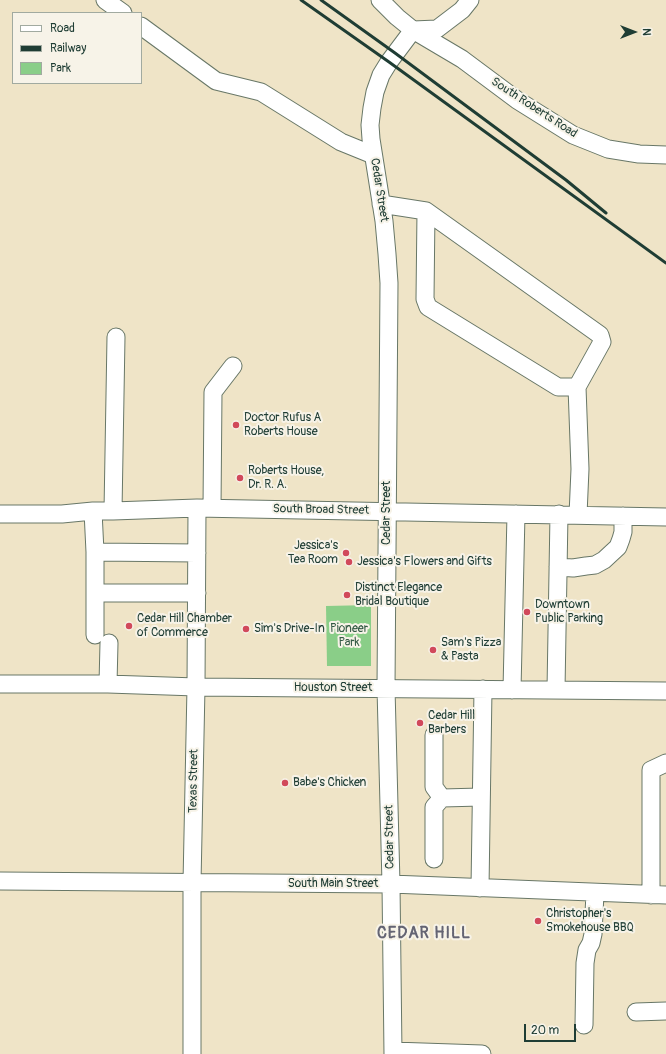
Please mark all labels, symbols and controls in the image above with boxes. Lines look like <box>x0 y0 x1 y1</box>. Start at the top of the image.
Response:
legend <box>12 12 142 84</box>
north arrow <box>614 12 654 52</box>
text: Road <box>50 21 75 36</box>
text: N <box>640 28 653 36</box>
text: Railway <box>50 41 86 56</box>
text: Park <box>50 61 71 76</box>
street label: South Roberts Road <box>488 75 580 141</box>
street label: Cedar Street <box>367 157 391 223</box>
place label: Doctor Rufus A Roberts House <box>244 411 321 439</box>
marker: Doctor Rufus A Roberts House <box>231 420 241 430</box>
place label: Roberts House, Dr. R. A. <box>248 464 324 492</box>
marker: Roberts House, Dr. R. A. <box>235 473 245 483</box>
street label: Cedar Street <box>380 481 394 545</box>
street label: South Broad Street <box>273 502 369 518</box>
place label: Jessica's Tea Room <box>288 539 338 567</box>
marker: Jessica's Tea Room <box>341 548 351 558</box>
place label: Jessica's Flowers and Gifts <box>357 555 492 569</box>
marker: Jessica's Flowers and Gifts <box>344 557 354 567</box>
place label: Distinct Elegance Bridal Boutique <box>355 581 442 609</box>
marker: Distinct Elegance Bridal Boutique <box>342 590 352 600</box>
place label: Downtown Public Parking <box>535 598 603 626</box>
marker: Downtown Public Parking <box>522 607 532 617</box>
place label: Cedar Hill Chamber of Commerce <box>137 612 232 640</box>
marker: Cedar Hill Chamber of Commerce <box>124 621 134 631</box>
place label: Sim's Drive-In <box>254 622 325 636</box>
park label: Pioneer Park <box>330 622 368 650</box>
marker: Sim's Drive-In <box>241 624 251 634</box>
place label: Sam's Pizza & Pasta <box>441 636 501 664</box>
marker: Sam's Pizza & Pasta <box>428 645 438 655</box>
street label: Houston Street <box>294 681 372 695</box>
place label: Cedar Hill Barbers <box>428 709 475 737</box>
marker: Cedar Hill Barbers <box>415 718 425 728</box>
street label: Texas Street <box>186 749 202 813</box>
place label: Babe's Chicken <box>293 776 366 790</box>
marker: Babe's Chicken <box>280 778 290 788</box>
street label: Cedar Street <box>382 805 398 869</box>
street label: South Main Street <box>288 877 378 891</box>
place label: Christopher's Smokehouse BBQ <box>546 907 634 935</box>
marker: Christopher's Smokehouse BBQ <box>533 916 543 926</box>
district label: CEDAR HILL <box>377 924 471 944</box>
scale bar <box>526 1016 578 1042</box>
text: 20 m <box>531 1023 559 1038</box>

